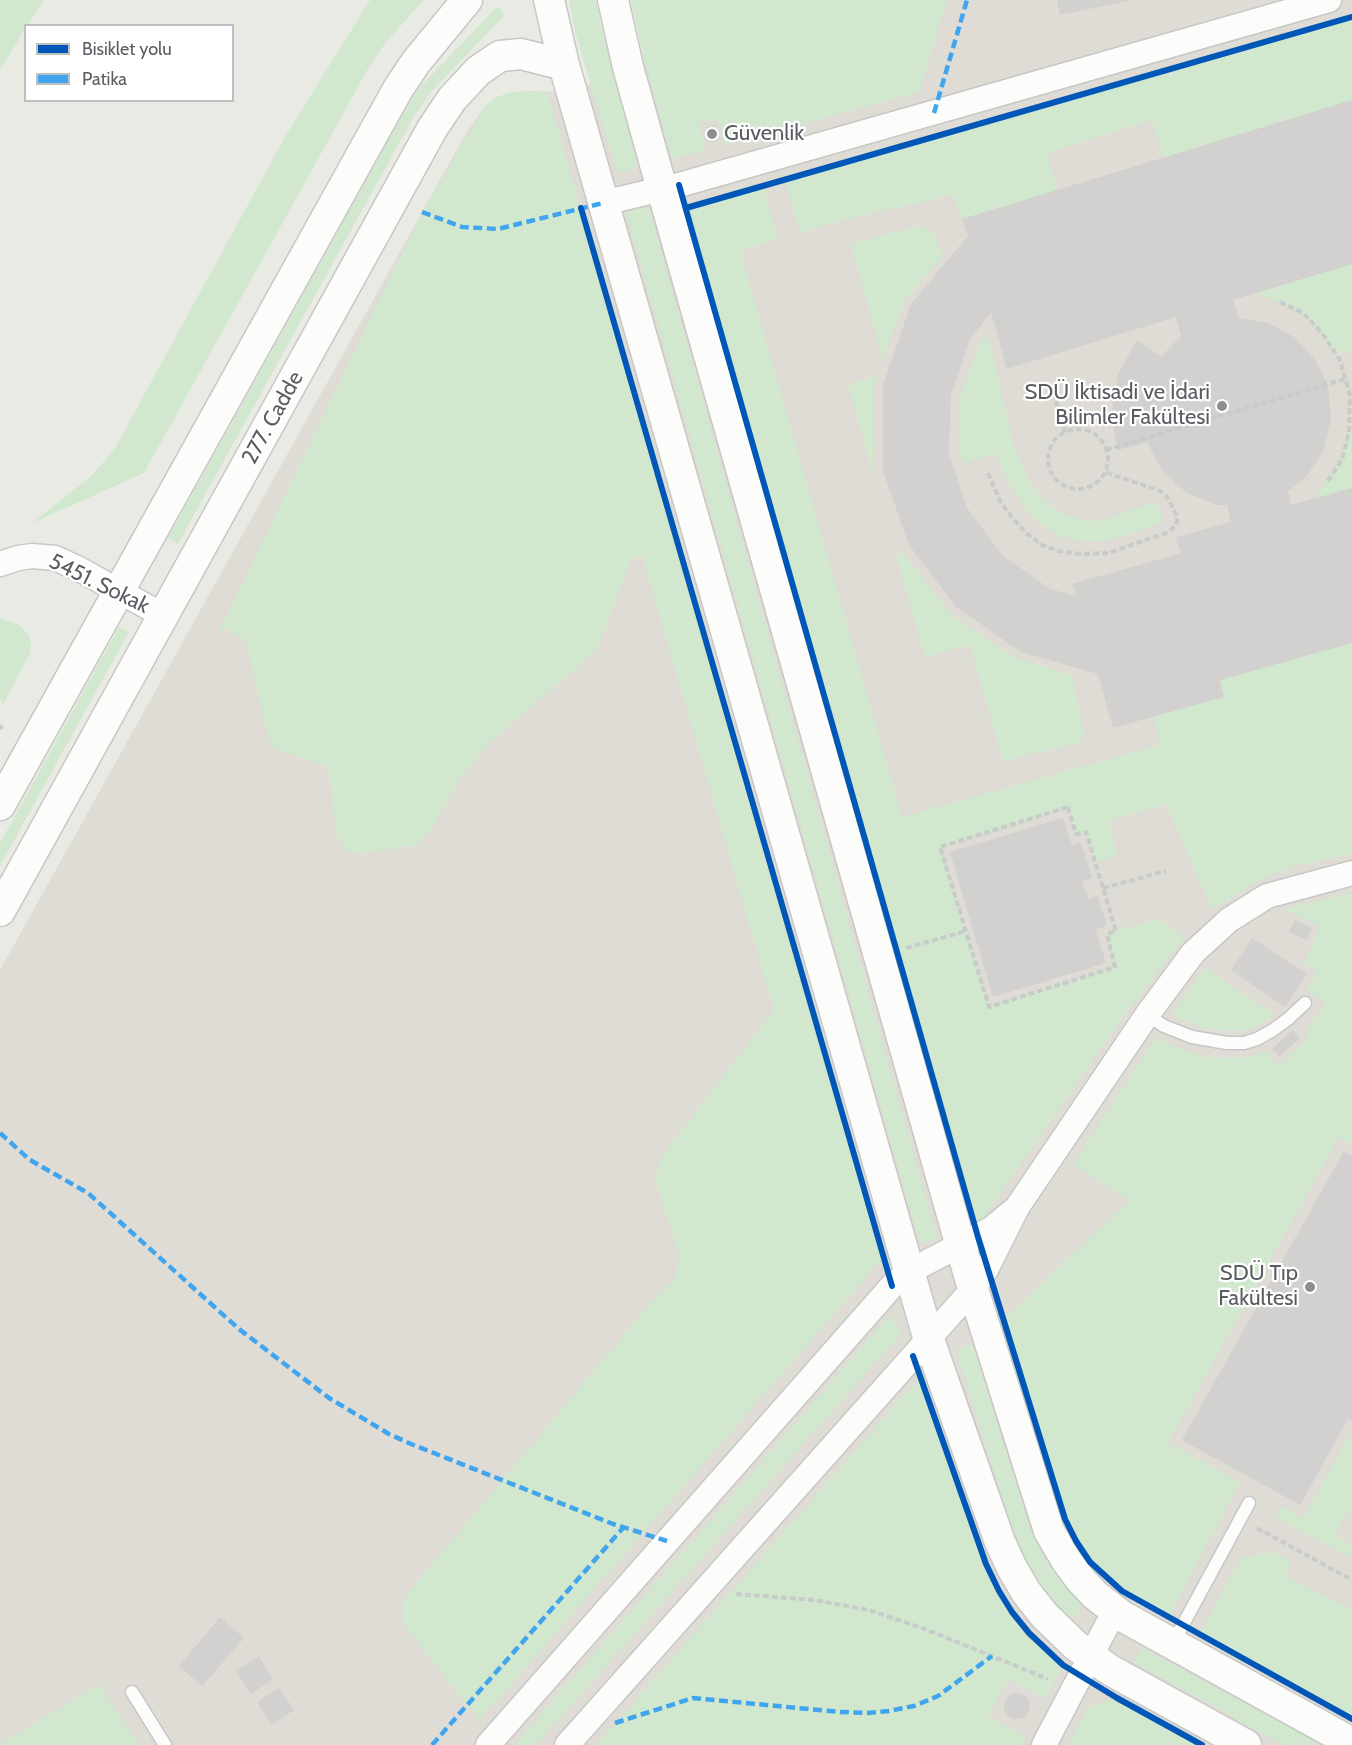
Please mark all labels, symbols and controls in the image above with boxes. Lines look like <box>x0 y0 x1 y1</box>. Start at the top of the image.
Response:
legend <box>24 24 234 102</box>
text: Bisiklet yolu <box>82 38 172 60</box>
text: Patika <box>82 68 127 90</box>
place label: Güvenlik <box>724 121 804 147</box>
marker: Güvenlik <box>705 127 719 141</box>
street label: 277. Cadde <box>237 367 309 469</box>
place label: SDÜ İktisadi ve İdari Bilimler Fakültesi <box>1024 380 1210 432</box>
marker: SDÜ İktisadi ve İdari Bilimler Fakültesi <box>1215 399 1229 413</box>
street label: 5451. Sokak <box>45 548 153 620</box>
place label: SDÜ Tıp Fakültesi <box>1218 1261 1298 1312</box>
marker: SDÜ Tıp Fakültesi <box>1303 1280 1317 1294</box>

